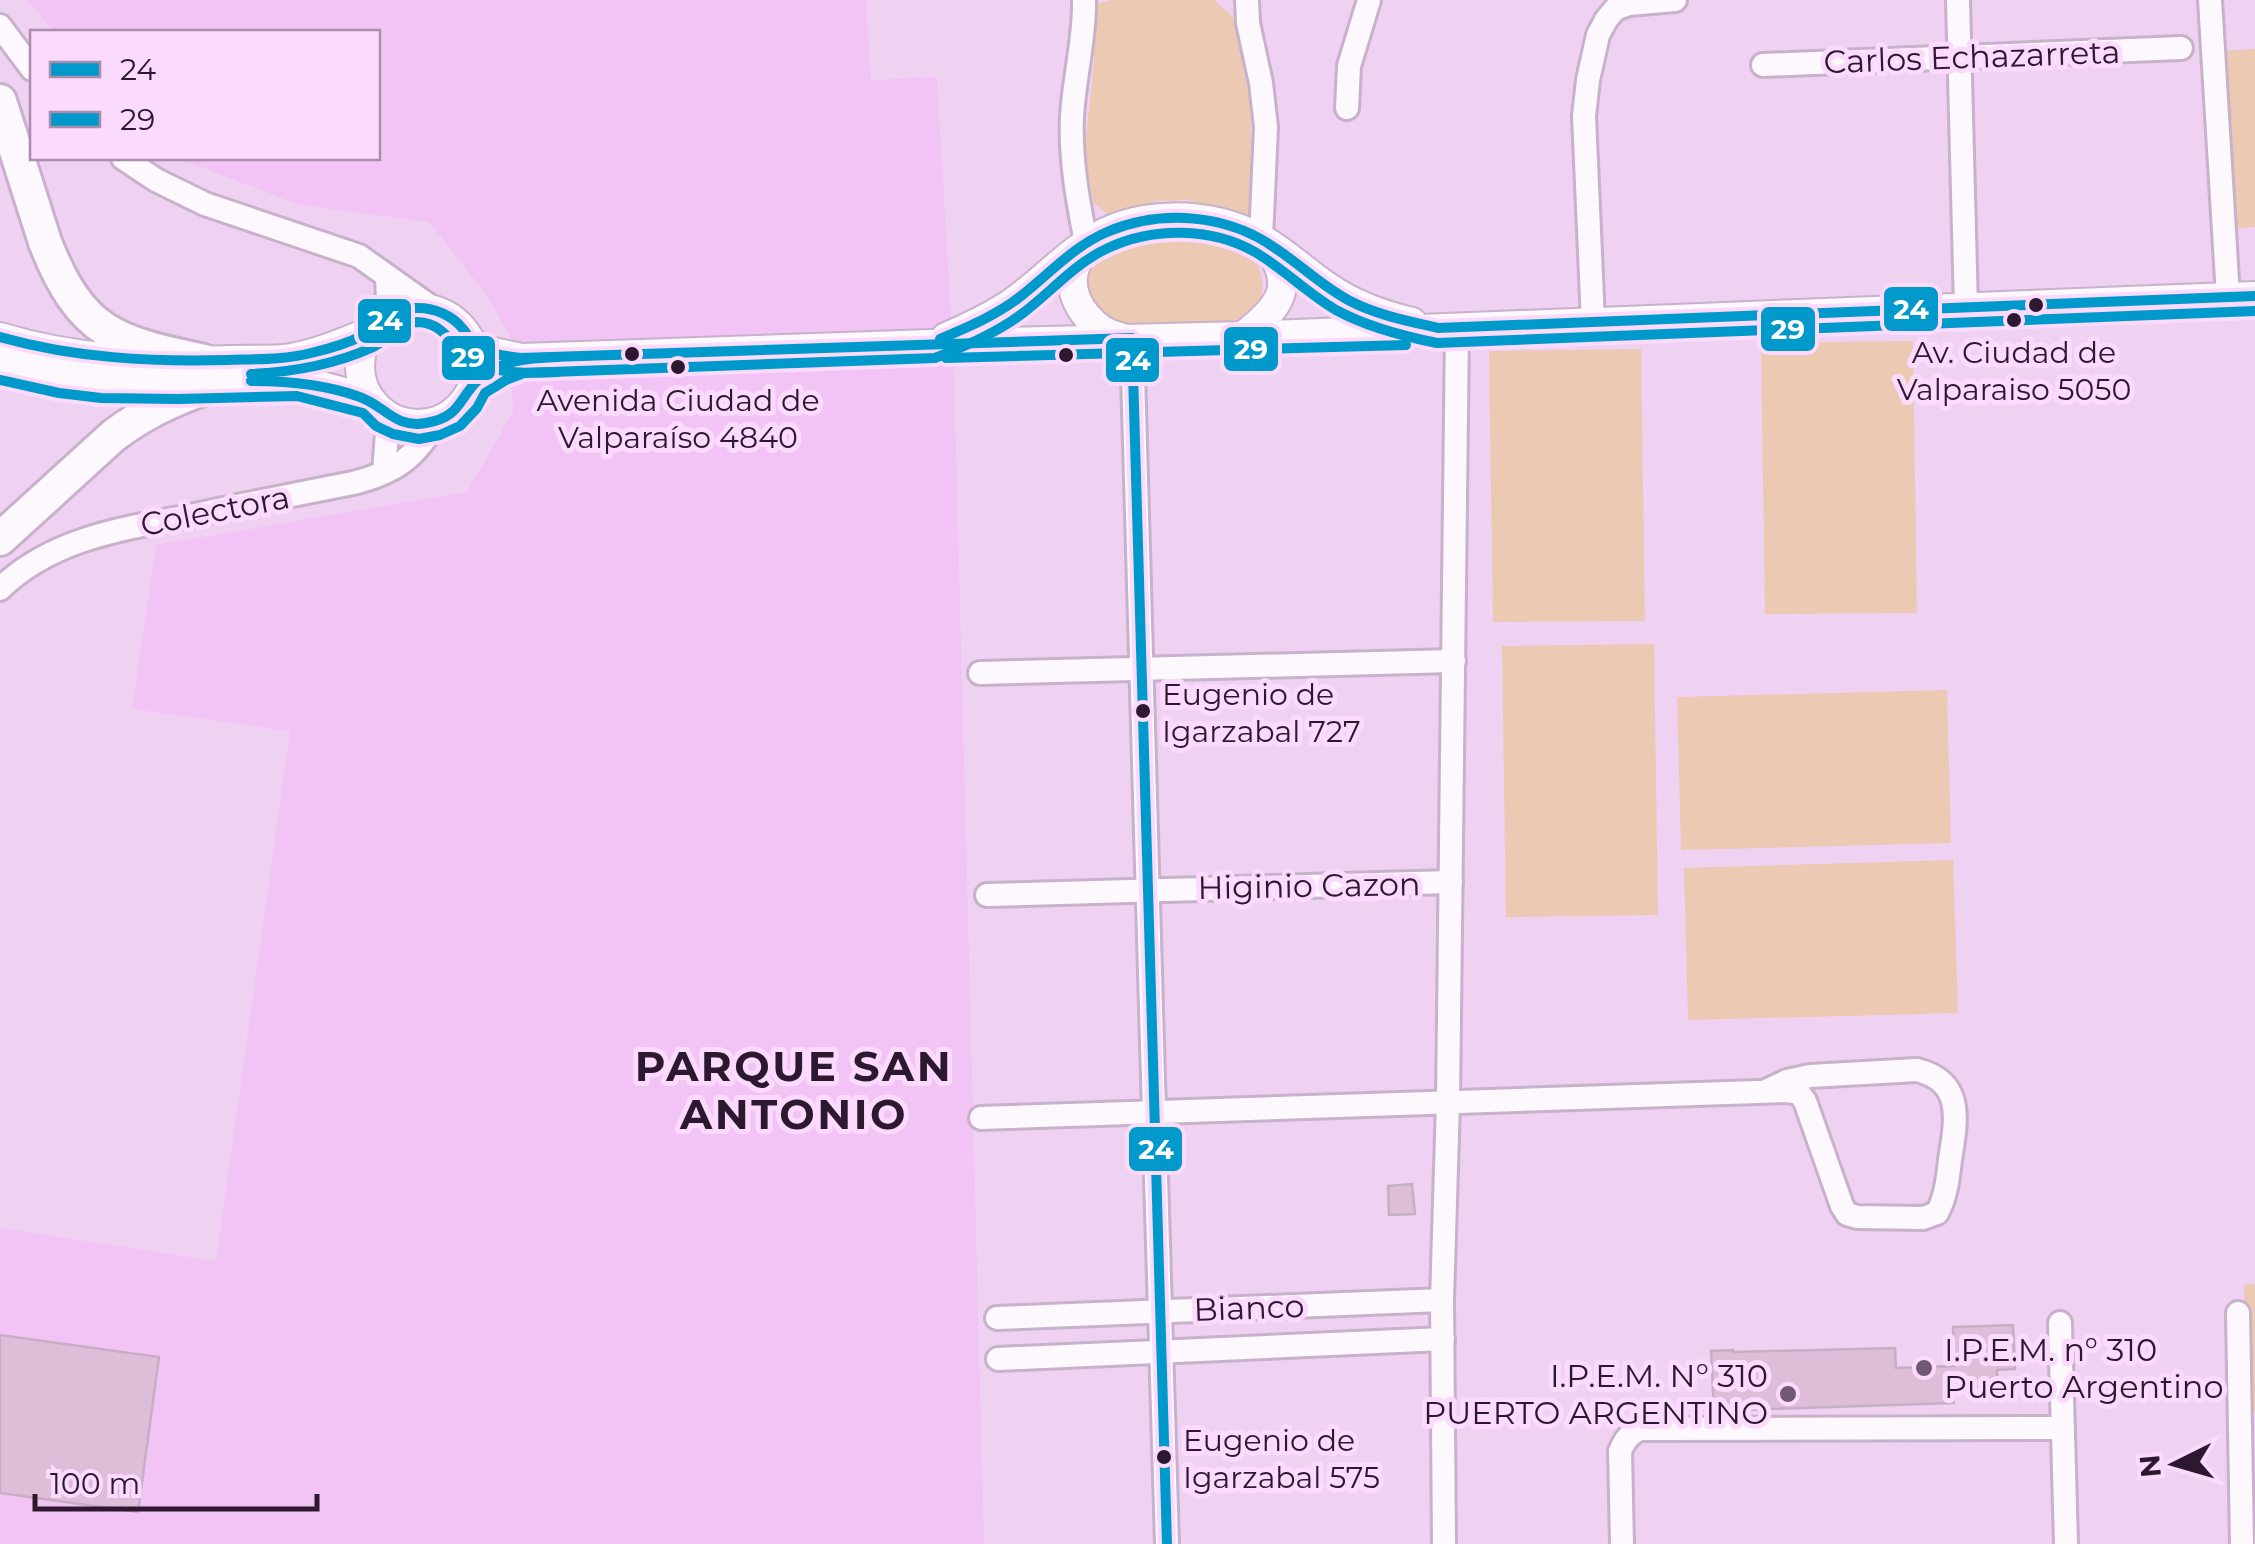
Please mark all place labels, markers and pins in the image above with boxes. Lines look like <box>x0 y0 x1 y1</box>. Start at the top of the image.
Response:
unlabelled marker <box>2026 295 2046 315</box>
marker: Av. Ciudad de Valparaiso 5050 <box>2004 310 2024 330</box>
place label: Av. Ciudad de Valparaiso 5050 <box>1897 334 2131 408</box>
unlabelled marker <box>622 344 642 364</box>
unlabelled marker <box>1056 345 1076 365</box>
marker: Avenida Ciudad de Valparaíso 4840 <box>668 357 688 377</box>
place label: Avenida Ciudad de Valparaíso 4840 <box>536 382 820 456</box>
place label: Eugenio de Igarzabal 727 <box>1162 676 1361 750</box>
marker: Eugenio de Igarzabal 727 <box>1133 701 1153 721</box>
place label: I.P.E.M. n° 310 Puerto Argentino <box>1944 1330 2224 1406</box>
place label: I.P.E.M. N° 310 PUERTO ARGENTINO <box>1423 1356 1768 1432</box>
marker: I.P.E.M. n° 310 Puerto Argentino <box>1913 1357 1935 1379</box>
marker: I.P.E.M. N° 310 PUERTO ARGENTINO <box>1777 1383 1799 1405</box>
place label: Eugenio de Igarzabal 575 <box>1183 1422 1380 1496</box>
marker: Eugenio de Igarzabal 575 <box>1154 1447 1174 1467</box>

